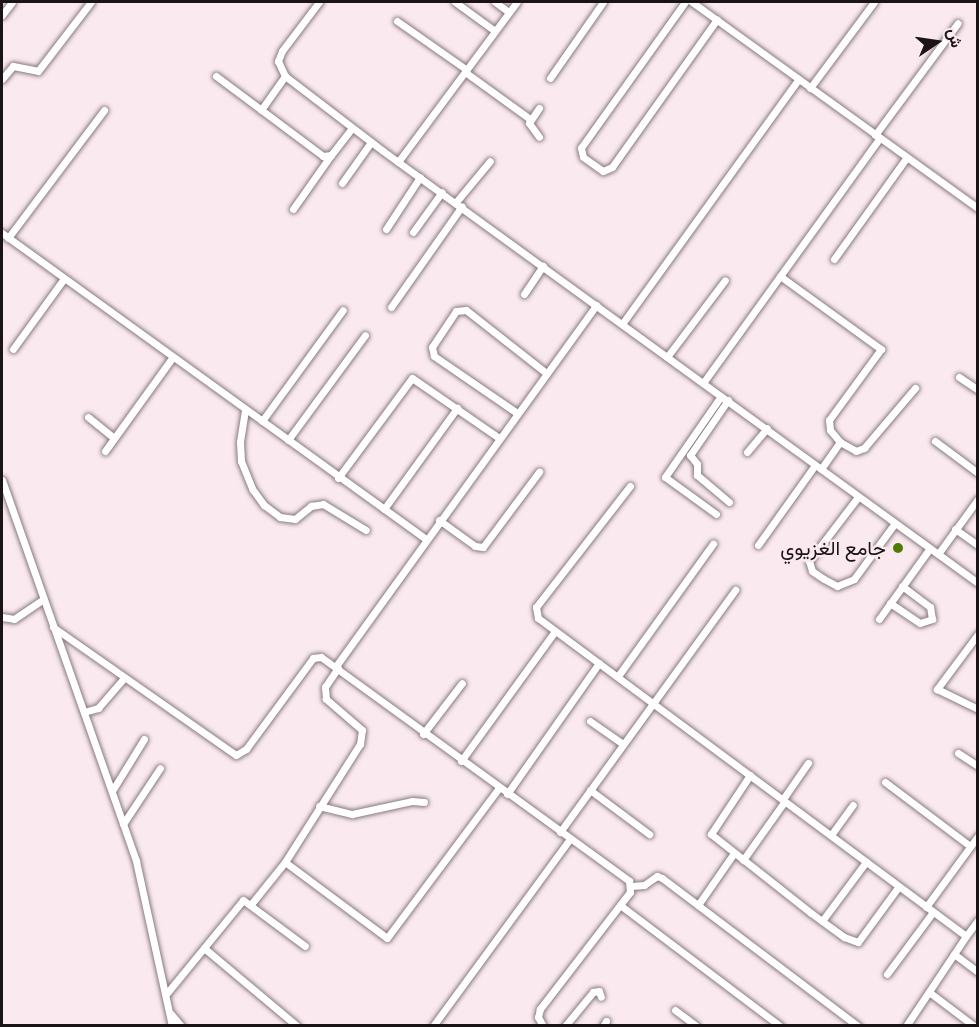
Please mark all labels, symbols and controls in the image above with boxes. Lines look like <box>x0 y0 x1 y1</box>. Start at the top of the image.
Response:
north arrow <box>907 12 967 72</box>
text: ش <box>944 26 966 49</box>
place label: جامع الغزيوي <box>780 536 886 560</box>
marker: جامع الغزيوي <box>891 541 905 555</box>

